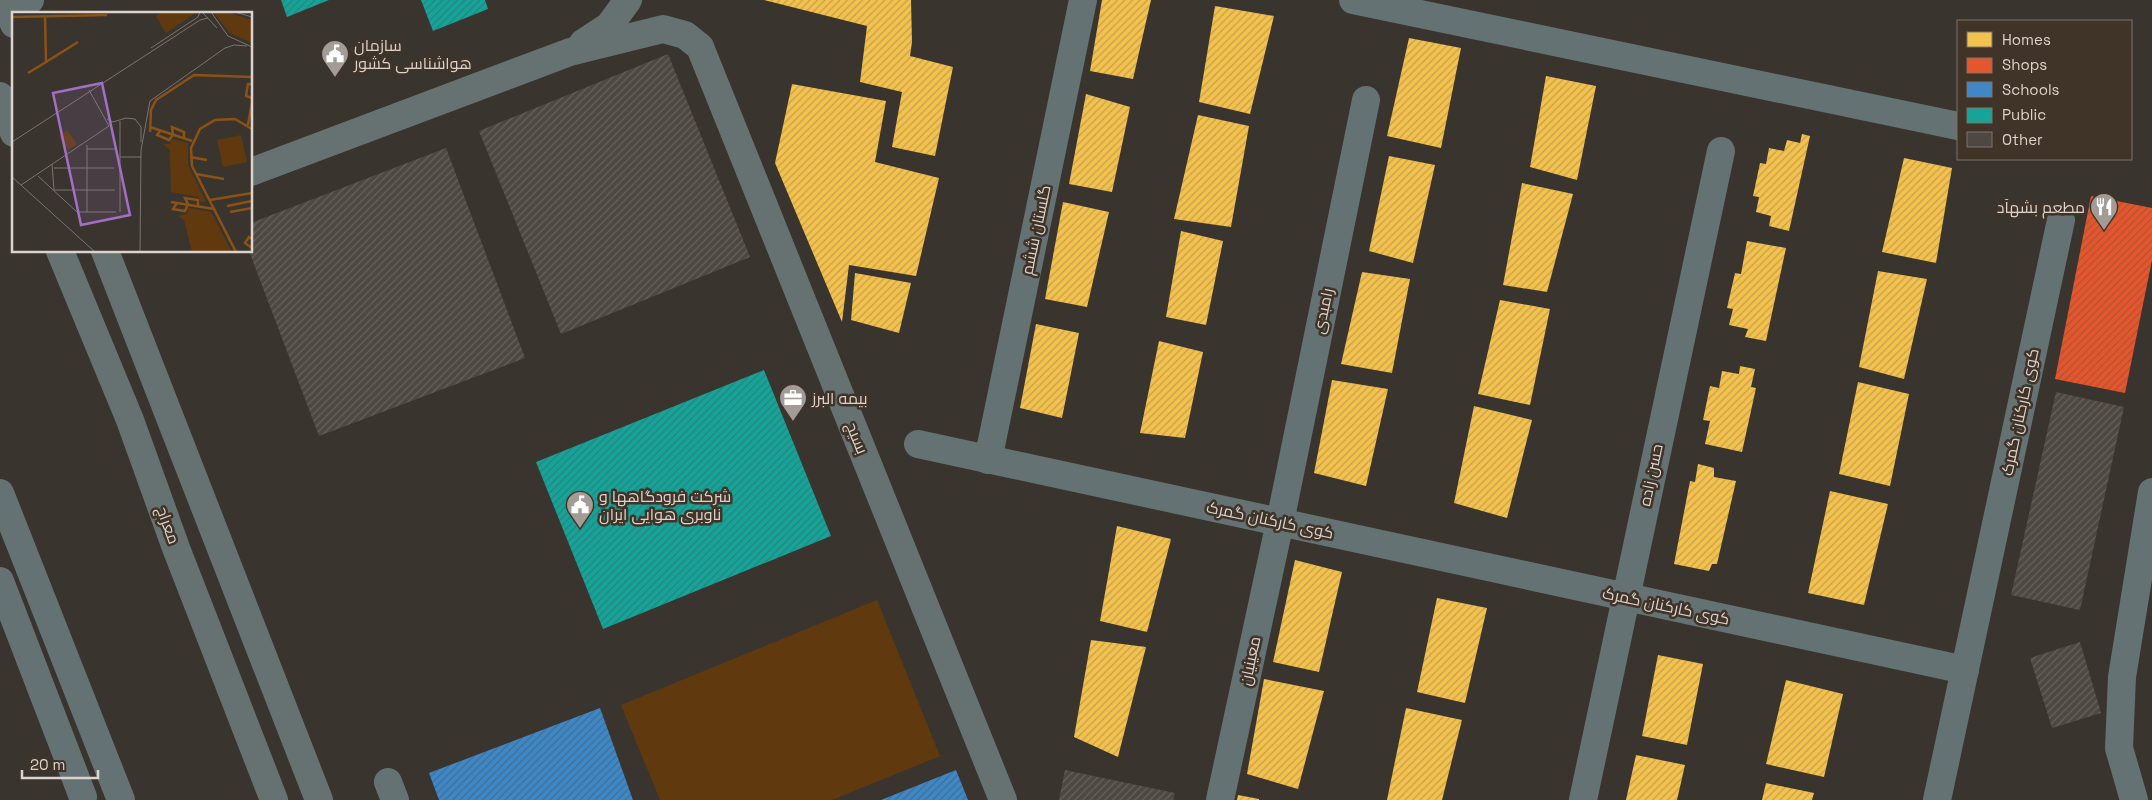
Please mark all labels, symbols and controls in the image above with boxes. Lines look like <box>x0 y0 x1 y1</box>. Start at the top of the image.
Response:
inset map <box>12 12 252 252</box>
legend <box>1957 20 2132 160</box>
text: Homes <box>2002 30 2051 49</box>
place label: سازمان هواشناسی کشور <box>353 35 472 74</box>
public building icon: سازمان هواشناسی کشور <box>320 39 350 78</box>
text: Shops <box>2002 55 2047 74</box>
text: Schools <box>2002 80 2060 99</box>
text: Public <box>2002 105 2046 124</box>
text: Other <box>2002 130 2043 149</box>
street label: گلستان ششم <box>1016 183 1057 277</box>
restaurant icon: مطعم بشهآد <box>2089 192 2119 231</box>
place label: مطعم بشهآد <box>1997 197 2085 219</box>
street label: رامبدی <box>1308 286 1338 336</box>
street label: کوی کارکنان گمرک <box>1996 346 2044 478</box>
office icon: بیمه البرز <box>778 383 808 422</box>
place label: بیمه البرز <box>811 388 868 409</box>
street label: بسیج <box>840 419 873 458</box>
street label: حسن زاده <box>1634 442 1668 508</box>
place label: شرکت فرودگاهها و ناوبری هوایی ایران <box>599 486 731 525</box>
public building icon: شرکت فرودگاهها و ناوبری هوایی ایران <box>565 490 595 529</box>
street label: کوی کارکنان گمرک <box>1204 496 1336 544</box>
street label: معراج <box>151 503 185 547</box>
street label: کوی کارکنان گمرک <box>1600 582 1732 630</box>
street label: معینیان <box>1235 634 1265 688</box>
scale bar <box>22 748 99 780</box>
text: 20 m <box>30 755 65 774</box>

